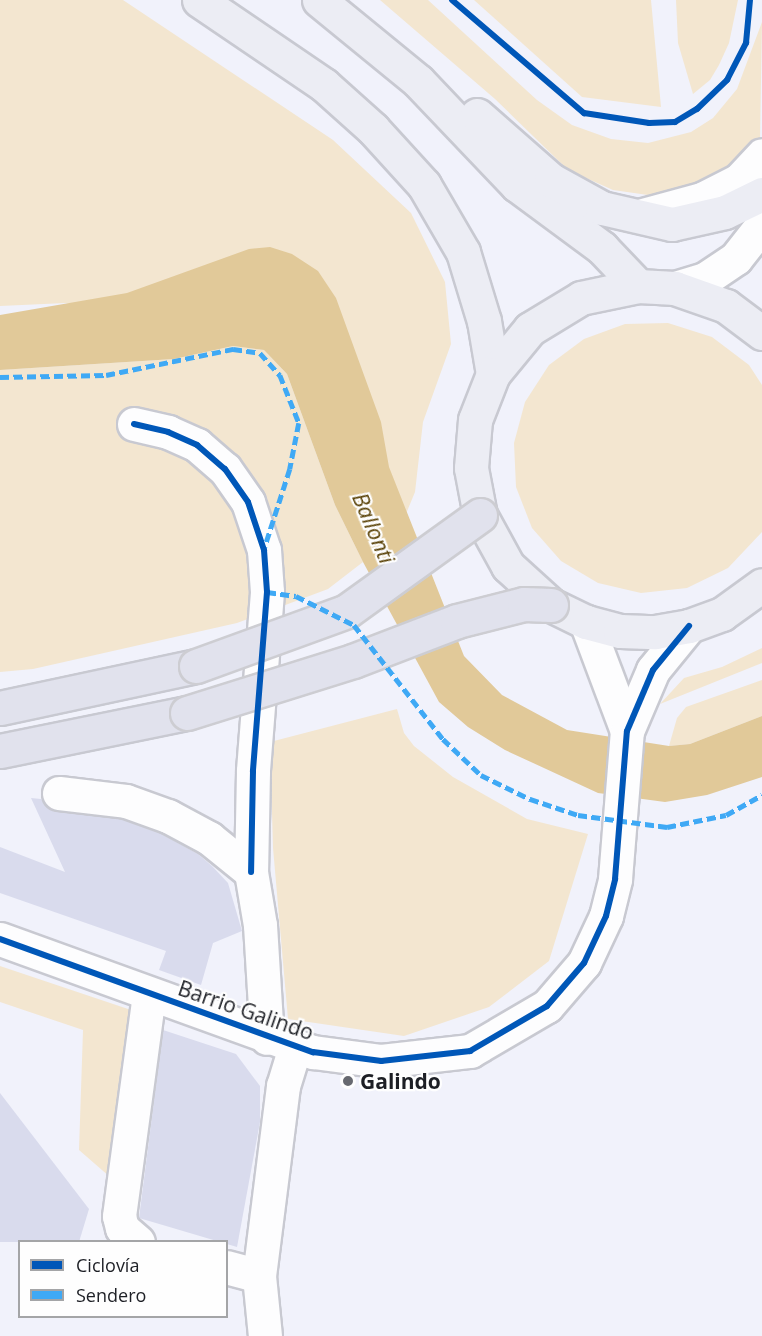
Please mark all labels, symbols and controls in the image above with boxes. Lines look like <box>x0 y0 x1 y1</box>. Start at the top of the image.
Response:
water label: Ballonti <box>347 489 401 567</box>
street label: Barrio Galindo <box>175 975 317 1045</box>
place label: Galindo <box>360 1068 441 1094</box>
marker: Galindo <box>341 1074 355 1088</box>
legend <box>18 1240 228 1318</box>
text: Ciclovía <box>76 1253 139 1277</box>
text: Sendero <box>76 1283 146 1307</box>

